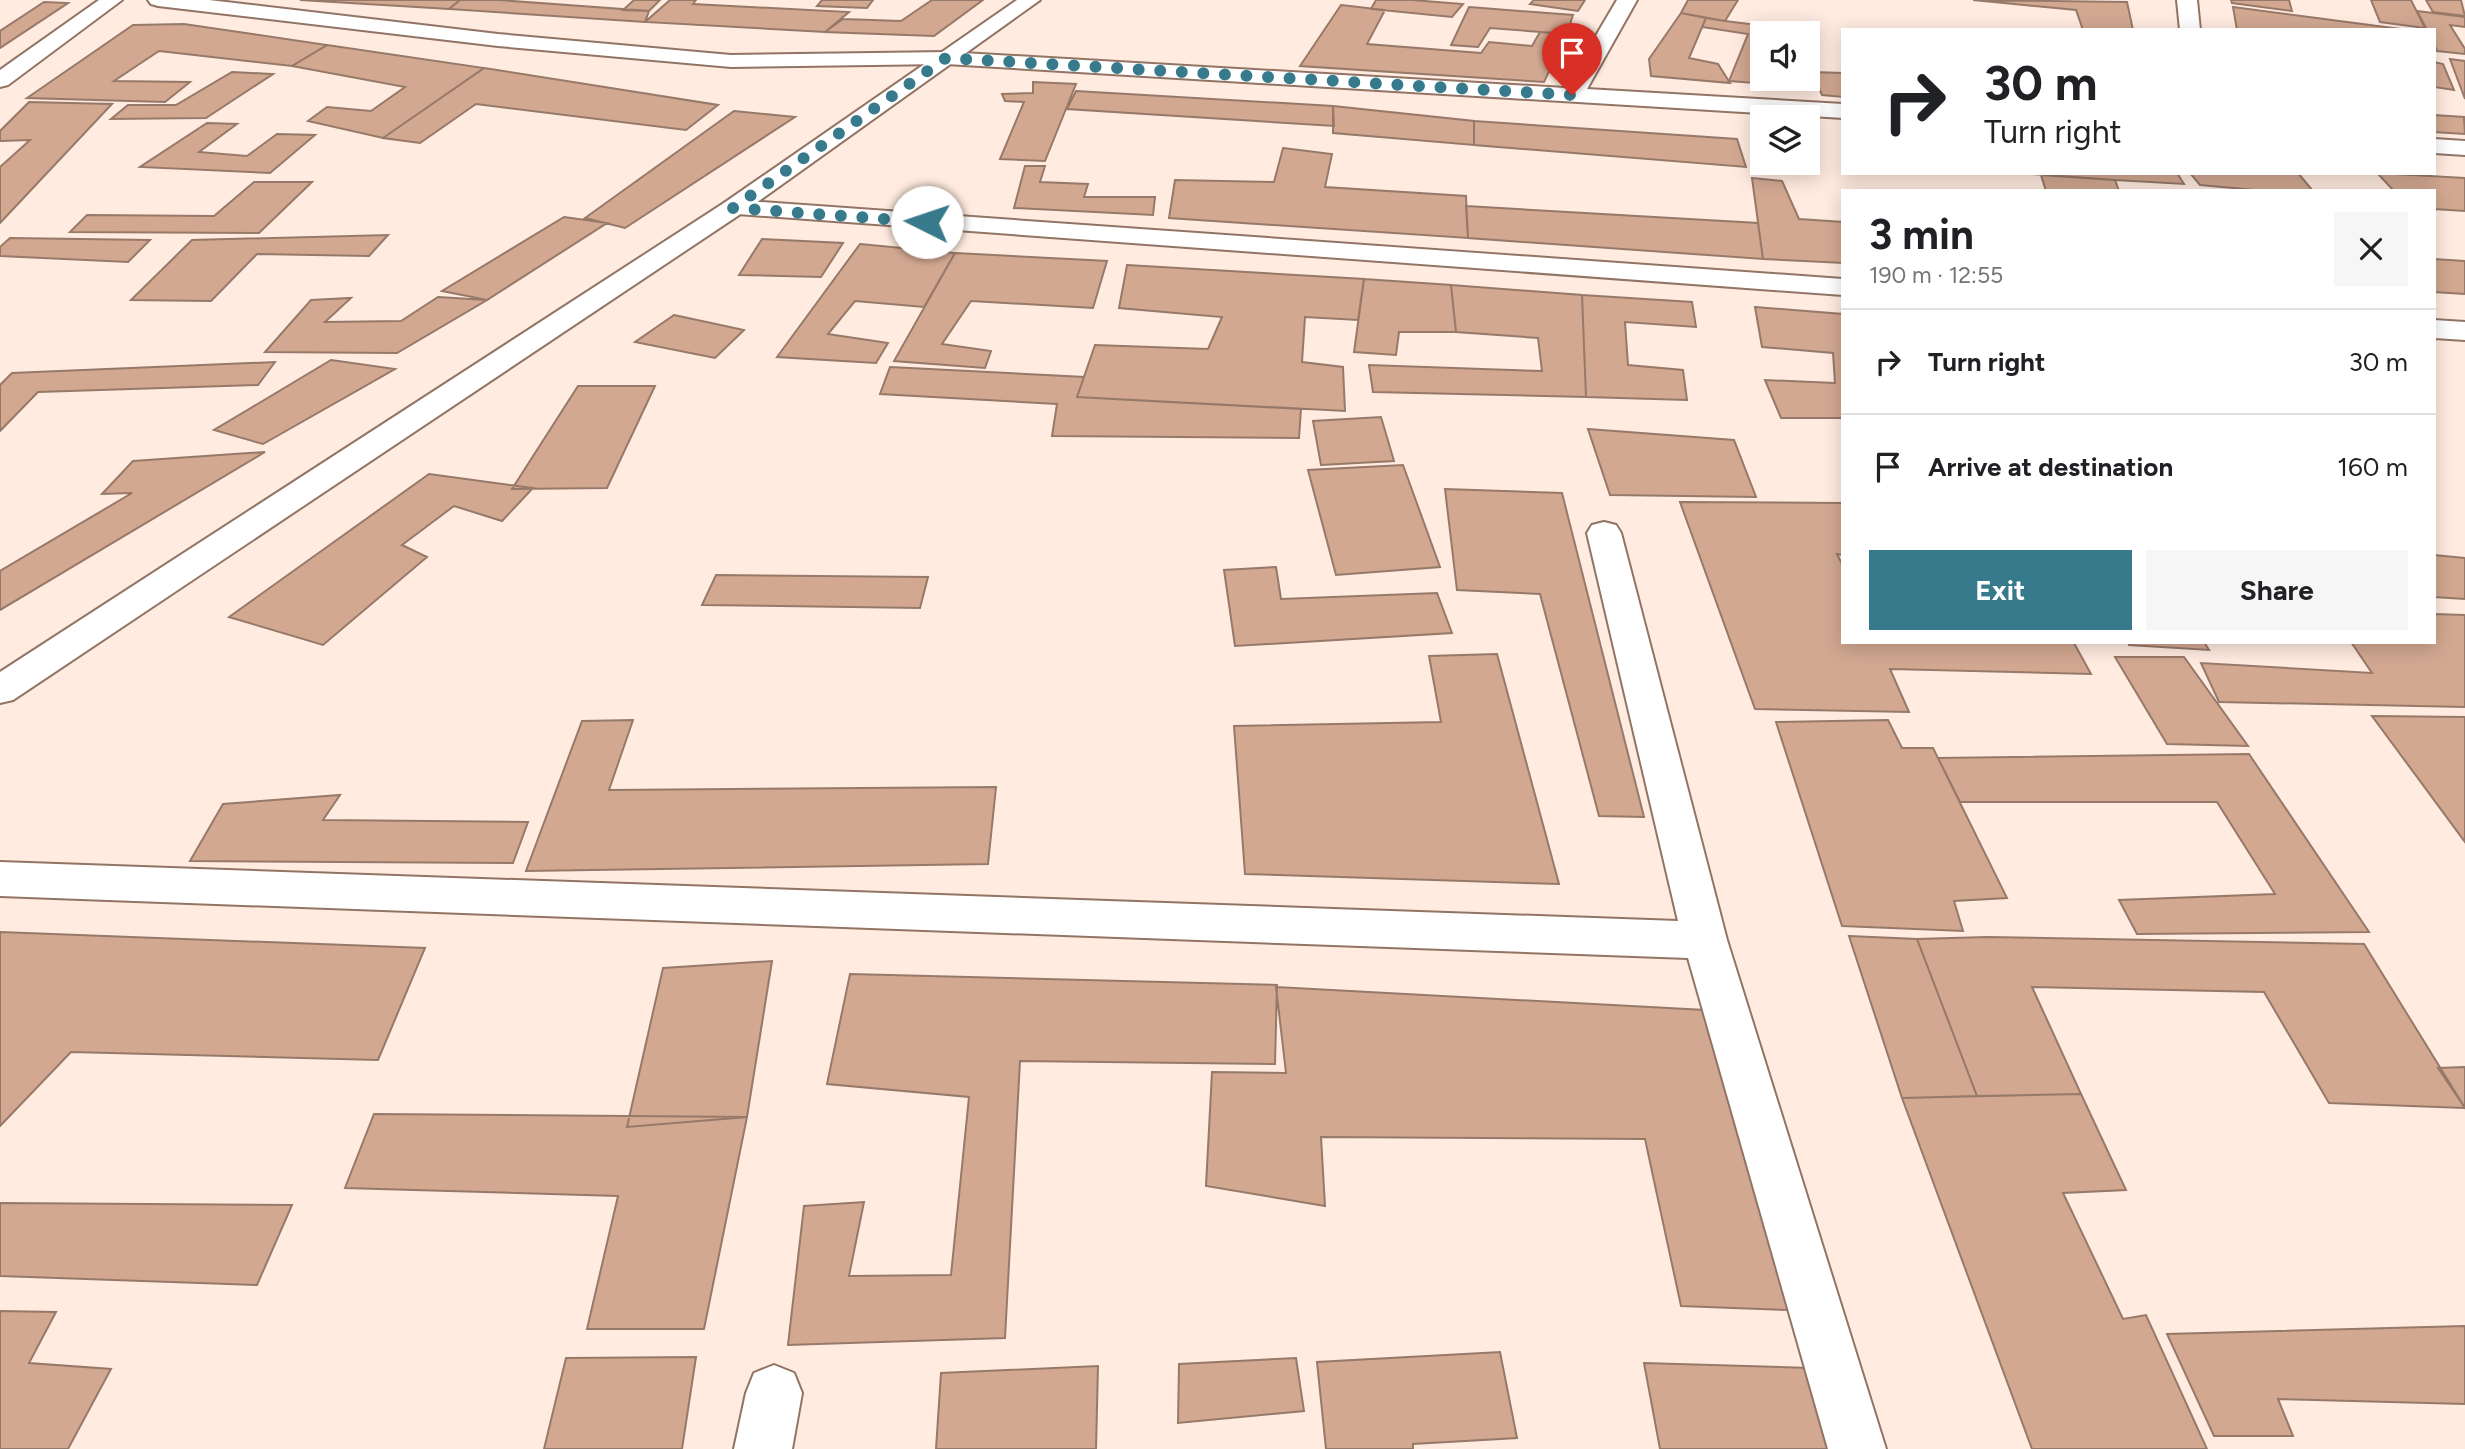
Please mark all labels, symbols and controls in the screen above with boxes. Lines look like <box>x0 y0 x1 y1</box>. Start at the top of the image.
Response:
map controls <box>1750 21 1820 175</box>
button: sound <box>1750 21 1820 91</box>
pin <box>1542 23 1602 95</box>
icon: arrive <box>1553 34 1591 72</box>
text: 30 m <box>1984 53 2097 112</box>
icon: right <box>1869 56 1960 147</box>
button: layers <box>1750 105 1820 175</box>
text: Turn right <box>1984 113 2122 151</box>
position arrow <box>890 185 964 259</box>
text: 3 min <box>1869 209 1974 260</box>
button: close <box>2334 212 2408 286</box>
text: 190 m · 12:55 <box>1869 261 2003 289</box>
icon: right <box>1869 343 1907 381</box>
text: Turn right <box>1928 346 2045 378</box>
text: 30 m <box>2349 346 2408 378</box>
icon: arrive <box>1869 448 1907 486</box>
text: Arrive at destination <box>1928 451 2173 483</box>
text: 160 m <box>2337 451 2408 483</box>
button: Exit <box>1869 550 2132 630</box>
button: Share <box>2146 550 2408 630</box>

